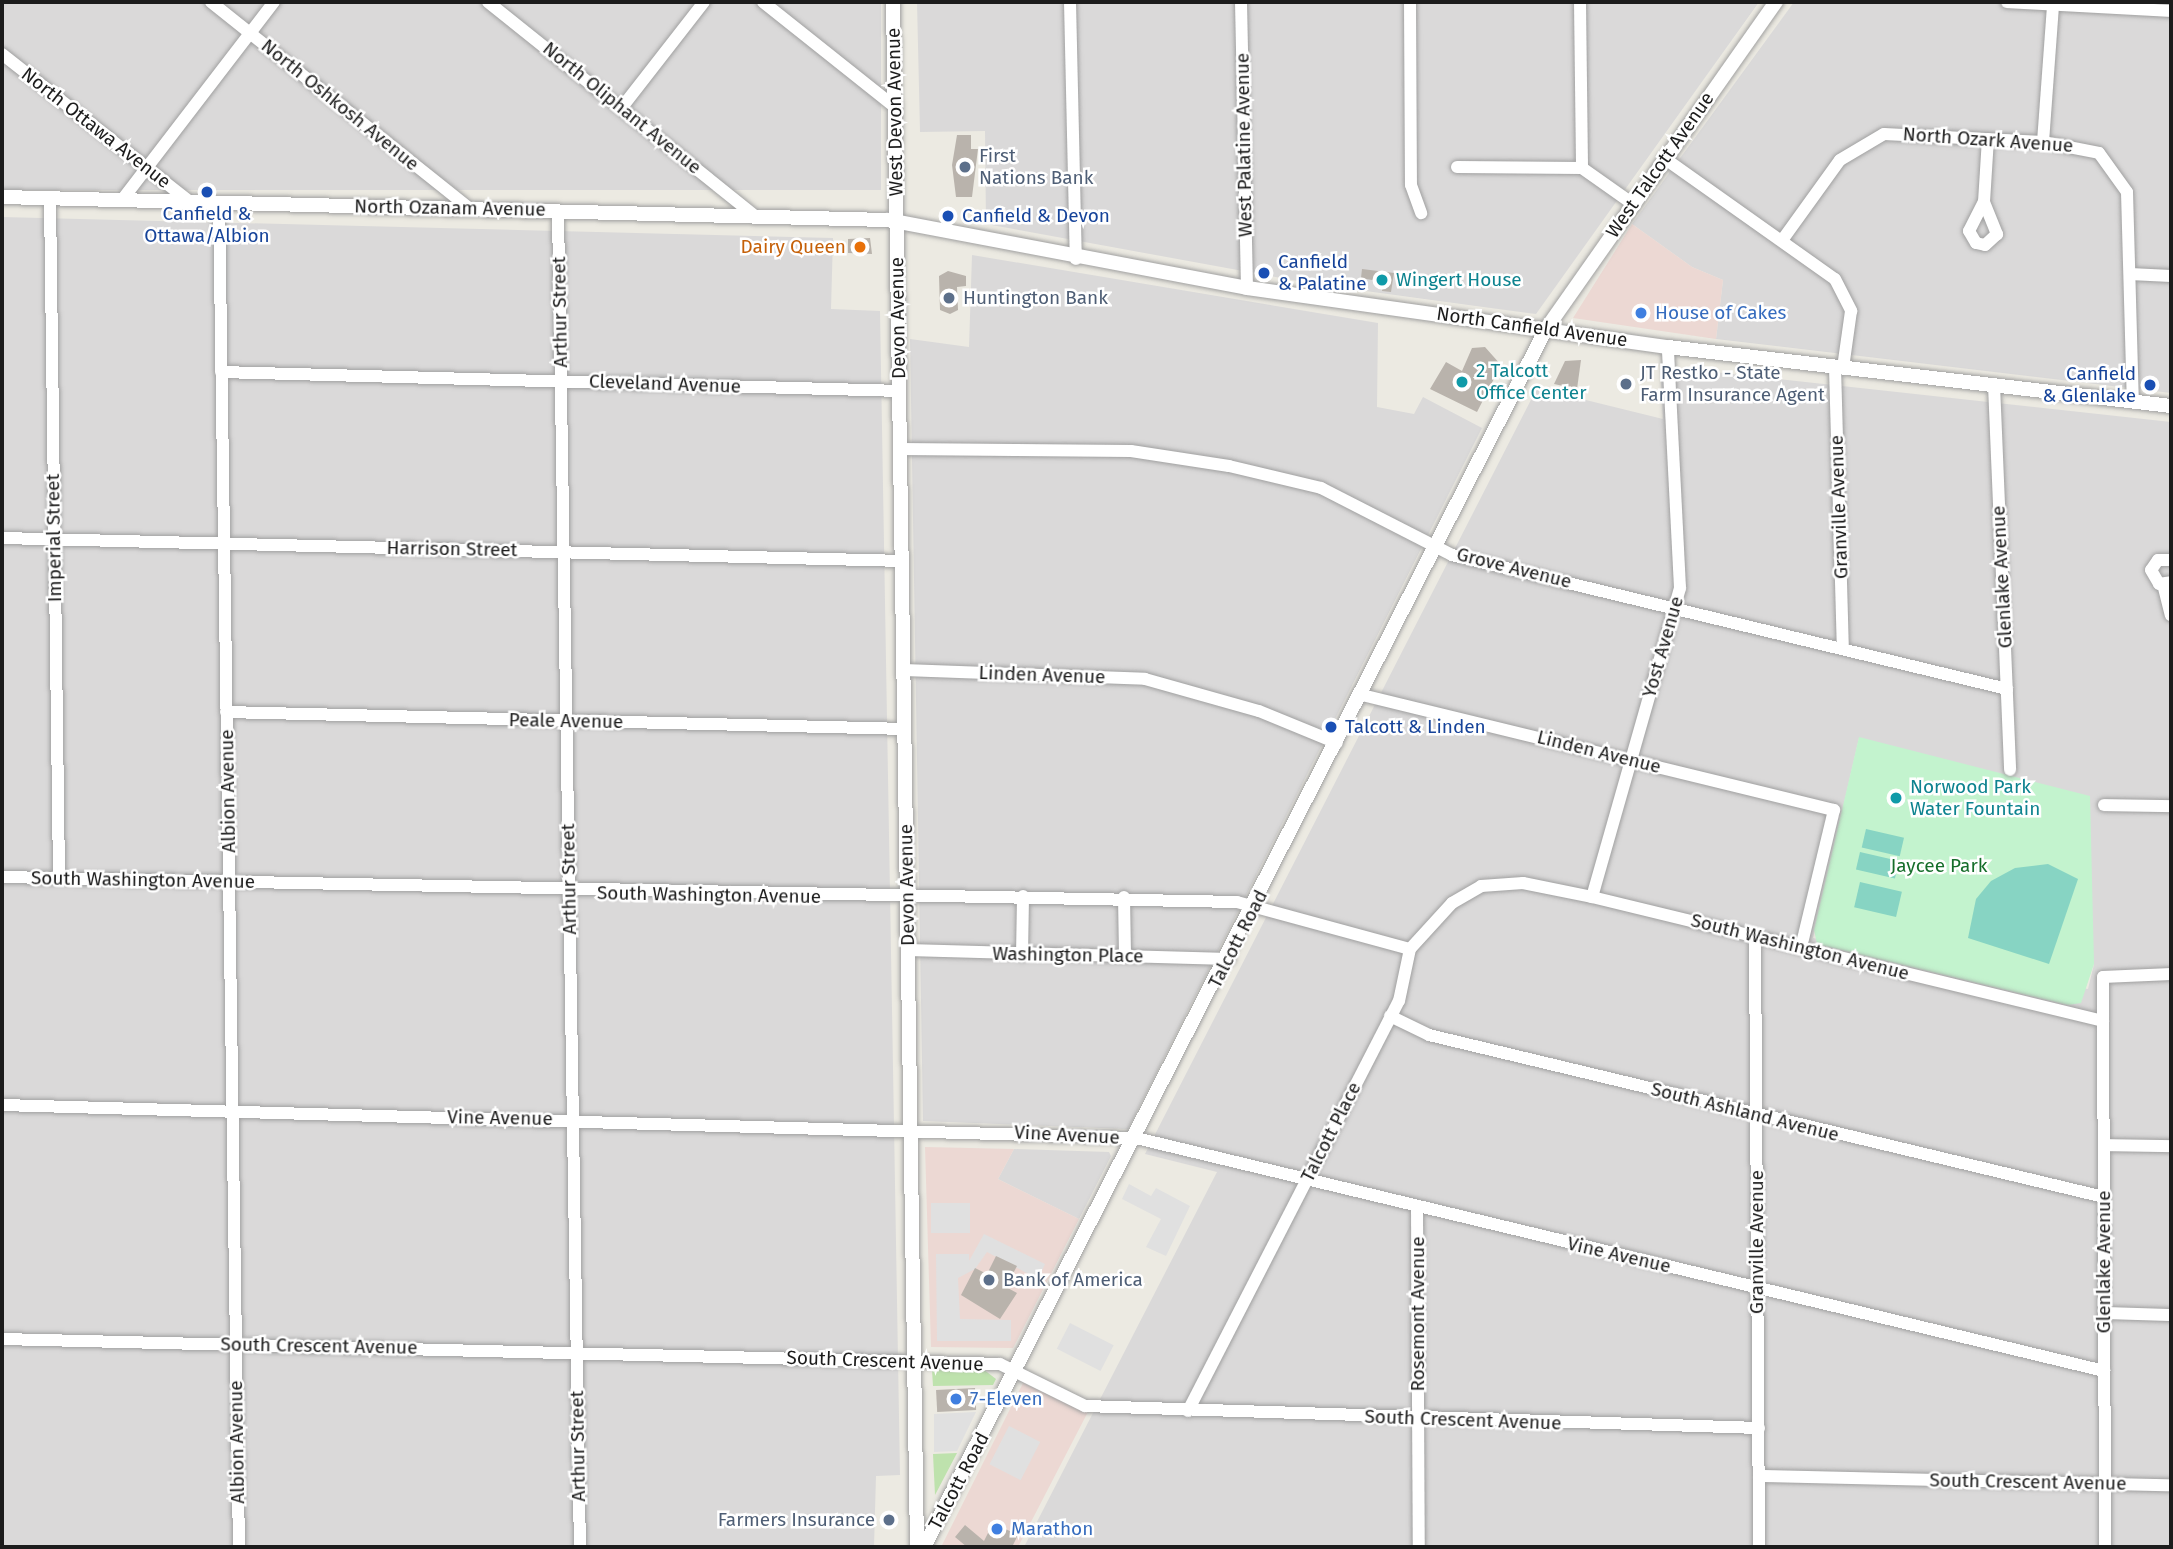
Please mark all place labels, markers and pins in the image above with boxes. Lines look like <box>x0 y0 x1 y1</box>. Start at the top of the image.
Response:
place label: First Nations Bank <box>979 145 1093 189</box>
marker: First Nations Bank <box>957 159 973 175</box>
marker: Canfield & Ottawa/Albion <box>199 184 215 200</box>
place label: Canfield & Ottawa/Albion <box>144 203 270 247</box>
place label: Canfield & Devon <box>962 205 1110 227</box>
marker: Canfield & Devon <box>940 208 956 224</box>
place label: Dairy Queen <box>741 236 846 258</box>
marker: Dairy Queen <box>852 239 868 255</box>
place label: Canfield & Palatine <box>1278 251 1367 295</box>
marker: Canfield & Palatine <box>1256 265 1272 281</box>
place label: Wingert House <box>1396 269 1522 291</box>
marker: Wingert House <box>1374 272 1390 288</box>
place label: Huntington Bank <box>963 287 1108 309</box>
marker: Huntington Bank <box>941 290 957 306</box>
place label: House of Cakes <box>1655 302 1786 324</box>
marker: House of Cakes <box>1633 305 1649 321</box>
place label: 2 Talcott Office Center <box>1476 360 1587 404</box>
place label: JT Restko - State Farm Insurance Agent <box>1640 362 1825 406</box>
place label: Canfield & Glenlake <box>2042 363 2136 407</box>
marker: 2 Talcott Office Center <box>1454 374 1470 390</box>
marker: JT Restko - State Farm Insurance Agent <box>1618 376 1634 392</box>
marker: Canfield & Glenlake <box>2142 377 2158 393</box>
place label: Talcott & Linden <box>1345 716 1486 738</box>
marker: Talcott & Linden <box>1323 719 1339 735</box>
place label: Norwood Park Water Fountain <box>1910 776 2040 820</box>
marker: Norwood Park Water Fountain <box>1888 790 1904 806</box>
place label: Bank of America <box>1003 1269 1143 1291</box>
marker: Bank of America <box>981 1272 997 1288</box>
place label: 7-Eleven <box>970 1388 1043 1410</box>
marker: 7-Eleven <box>948 1391 964 1407</box>
place label: Farmers Insurance <box>718 1509 875 1531</box>
marker: Farmers Insurance <box>881 1512 897 1528</box>
place label: Marathon <box>1011 1518 1093 1540</box>
marker: Marathon <box>989 1521 1005 1537</box>

